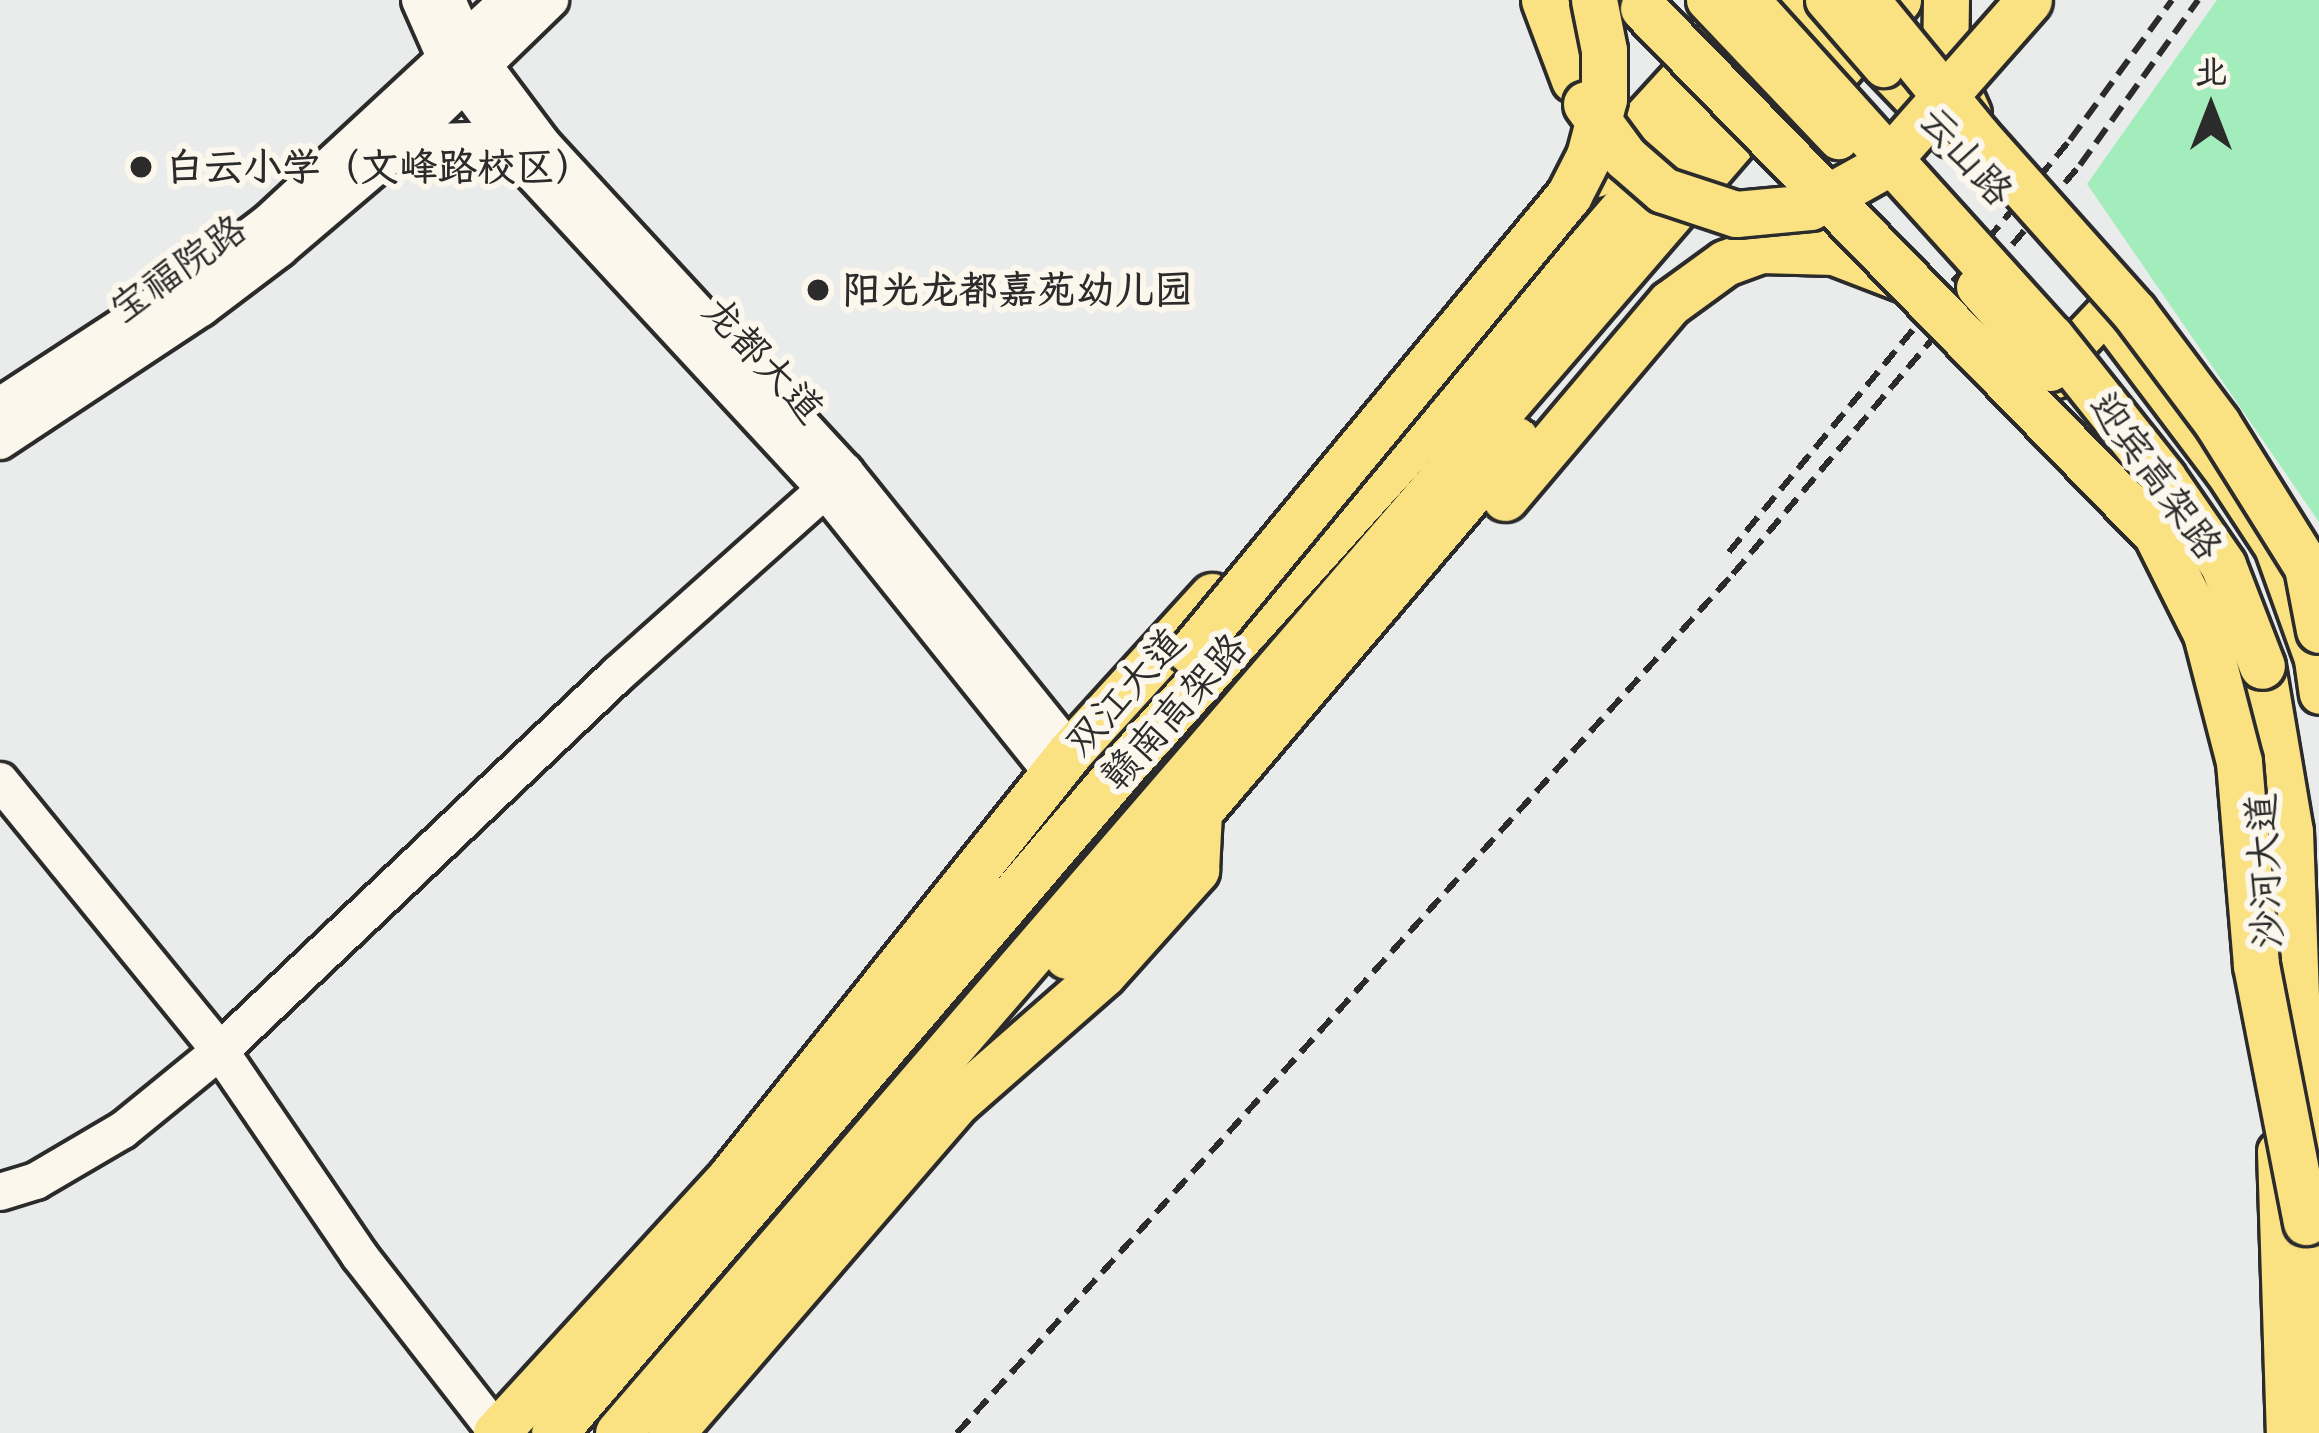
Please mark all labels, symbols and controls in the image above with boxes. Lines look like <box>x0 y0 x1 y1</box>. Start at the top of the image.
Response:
north arrow <box>2151 48 2271 168</box>
text: 北 <box>2195 52 2228 91</box>
street label: 云山路 <box>1909 97 2023 215</box>
place label: 白云小学（文峰路校区） <box>165 144 594 190</box>
marker: 白云小学（文峰路校区） <box>128 154 154 180</box>
street label: 宝福院路 <box>101 205 255 333</box>
place label: 阳光龙都嘉苑幼儿园 <box>842 267 1193 313</box>
marker: 阳光龙都嘉苑幼儿园 <box>805 277 831 303</box>
street label: 龙都大道 <box>693 287 833 433</box>
street label: 迎宾高架路 <box>2080 383 2232 569</box>
street label: 双江大道 <box>1055 618 1195 766</box>
street label: 赣南高架路 <box>1091 624 1257 800</box>
street label: 沙河大道 <box>2238 792 2292 950</box>

